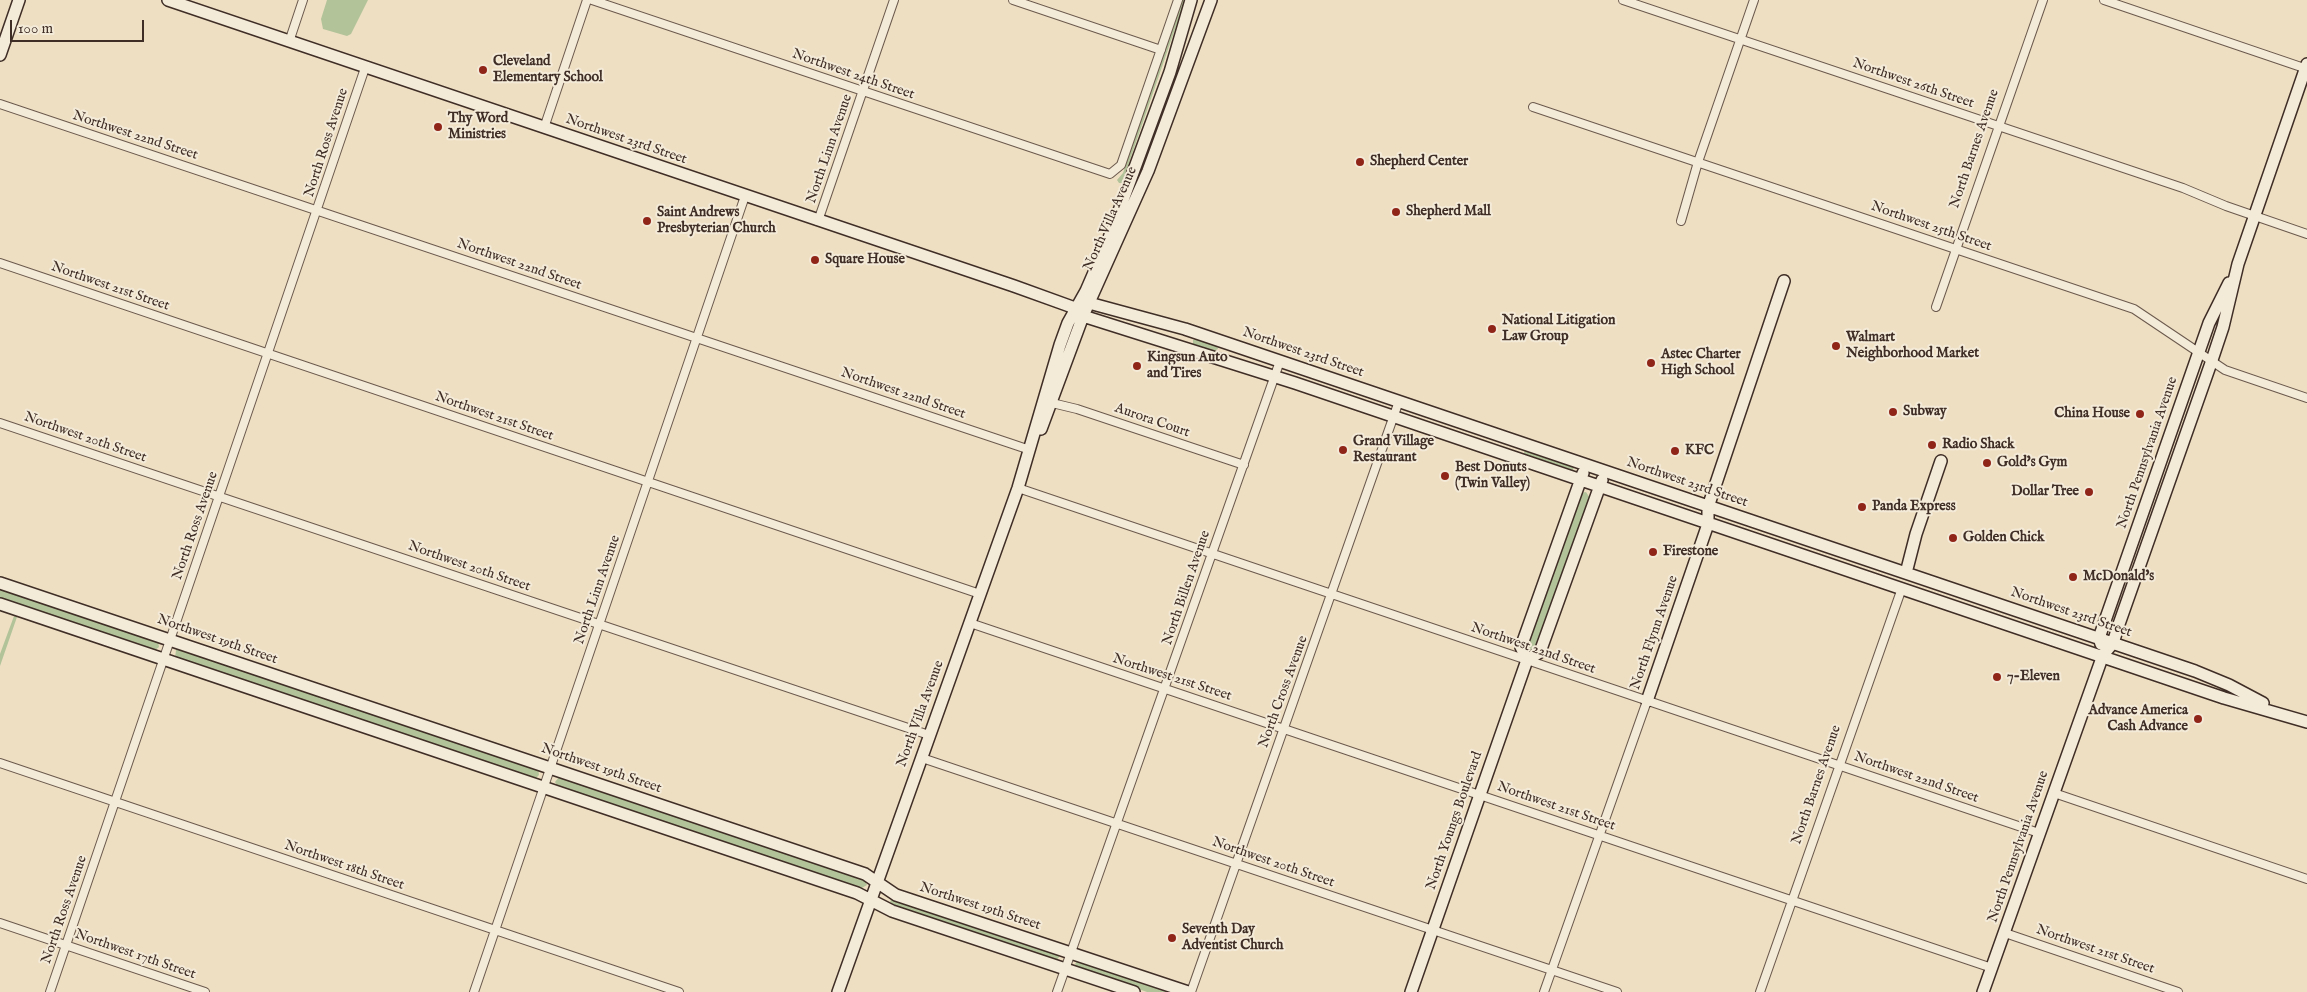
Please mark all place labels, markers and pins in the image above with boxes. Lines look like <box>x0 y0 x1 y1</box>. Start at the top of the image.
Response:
place label: Cleveland Elementary School <box>493 54 603 86</box>
marker: Cleveland Elementary School <box>477 64 489 76</box>
place label: Thy Word Ministries <box>448 111 508 144</box>
marker: Thy Word Ministries <box>432 121 444 133</box>
place label: Shepherd Center <box>1370 154 1468 170</box>
marker: Shepherd Center <box>1354 156 1366 168</box>
place label: Shepherd Mall <box>1406 204 1491 220</box>
place label: Saint Andrews Presbyterian Church <box>657 205 776 238</box>
marker: Shepherd Mall <box>1390 206 1402 218</box>
marker: Saint Andrews Presbyterian Church <box>641 215 653 227</box>
place label: Square House <box>825 252 905 268</box>
marker: Square House <box>809 254 821 266</box>
place label: National Litigation Law Group <box>1502 313 1615 346</box>
marker: National Litigation Law Group <box>1486 323 1498 335</box>
place label: Walmart Neighborhood Market <box>1846 330 1979 362</box>
marker: Walmart Neighborhood Market <box>1830 340 1842 352</box>
place label: Astec Charter High School <box>1661 347 1741 380</box>
place label: Kingsun Auto and Tires <box>1147 350 1228 382</box>
marker: Astec Charter High School <box>1645 357 1657 369</box>
marker: Kingsun Auto and Tires <box>1131 360 1143 372</box>
place label: Subway <box>1903 404 1947 420</box>
marker: Subway <box>1887 406 1899 418</box>
place label: China House <box>2054 406 2130 422</box>
marker: China House <box>2134 408 2146 420</box>
place label: Grand Village Restaurant <box>1353 434 1434 467</box>
place label: Radio Shack <box>1942 437 2015 453</box>
marker: Radio Shack <box>1926 439 1938 451</box>
place label: KFC <box>1685 443 1714 459</box>
marker: Grand Village Restaurant <box>1337 444 1349 456</box>
marker: KFC <box>1669 445 1681 457</box>
place label: Gold's Gym <box>1997 455 2067 471</box>
marker: Gold's Gym <box>1981 457 1993 469</box>
place label: Best Donuts (Twin Valley) <box>1455 460 1530 492</box>
marker: Best Donuts (Twin Valley) <box>1439 470 1451 482</box>
place label: Dollar Tree <box>2011 484 2079 500</box>
marker: Dollar Tree <box>2083 486 2095 498</box>
place label: Panda Express <box>1872 499 1956 515</box>
marker: Panda Express <box>1856 501 1868 513</box>
place label: Golden Chick <box>1963 530 2044 546</box>
marker: Golden Chick <box>1947 532 1959 544</box>
place label: Firestone <box>1663 544 1718 560</box>
marker: Firestone <box>1647 546 1659 558</box>
place label: McDonald's <box>2083 569 2154 585</box>
marker: McDonald's <box>2067 571 2079 583</box>
place label: 7-Eleven <box>2007 669 2060 685</box>
marker: 7-Eleven <box>1991 671 2003 683</box>
place label: Advance America Cash Advance <box>2088 703 2188 736</box>
marker: Advance America Cash Advance <box>2192 713 2204 725</box>
place label: Seventh Day Adventist Church <box>1182 922 1283 954</box>
marker: Seventh Day Adventist Church <box>1166 932 1178 944</box>

